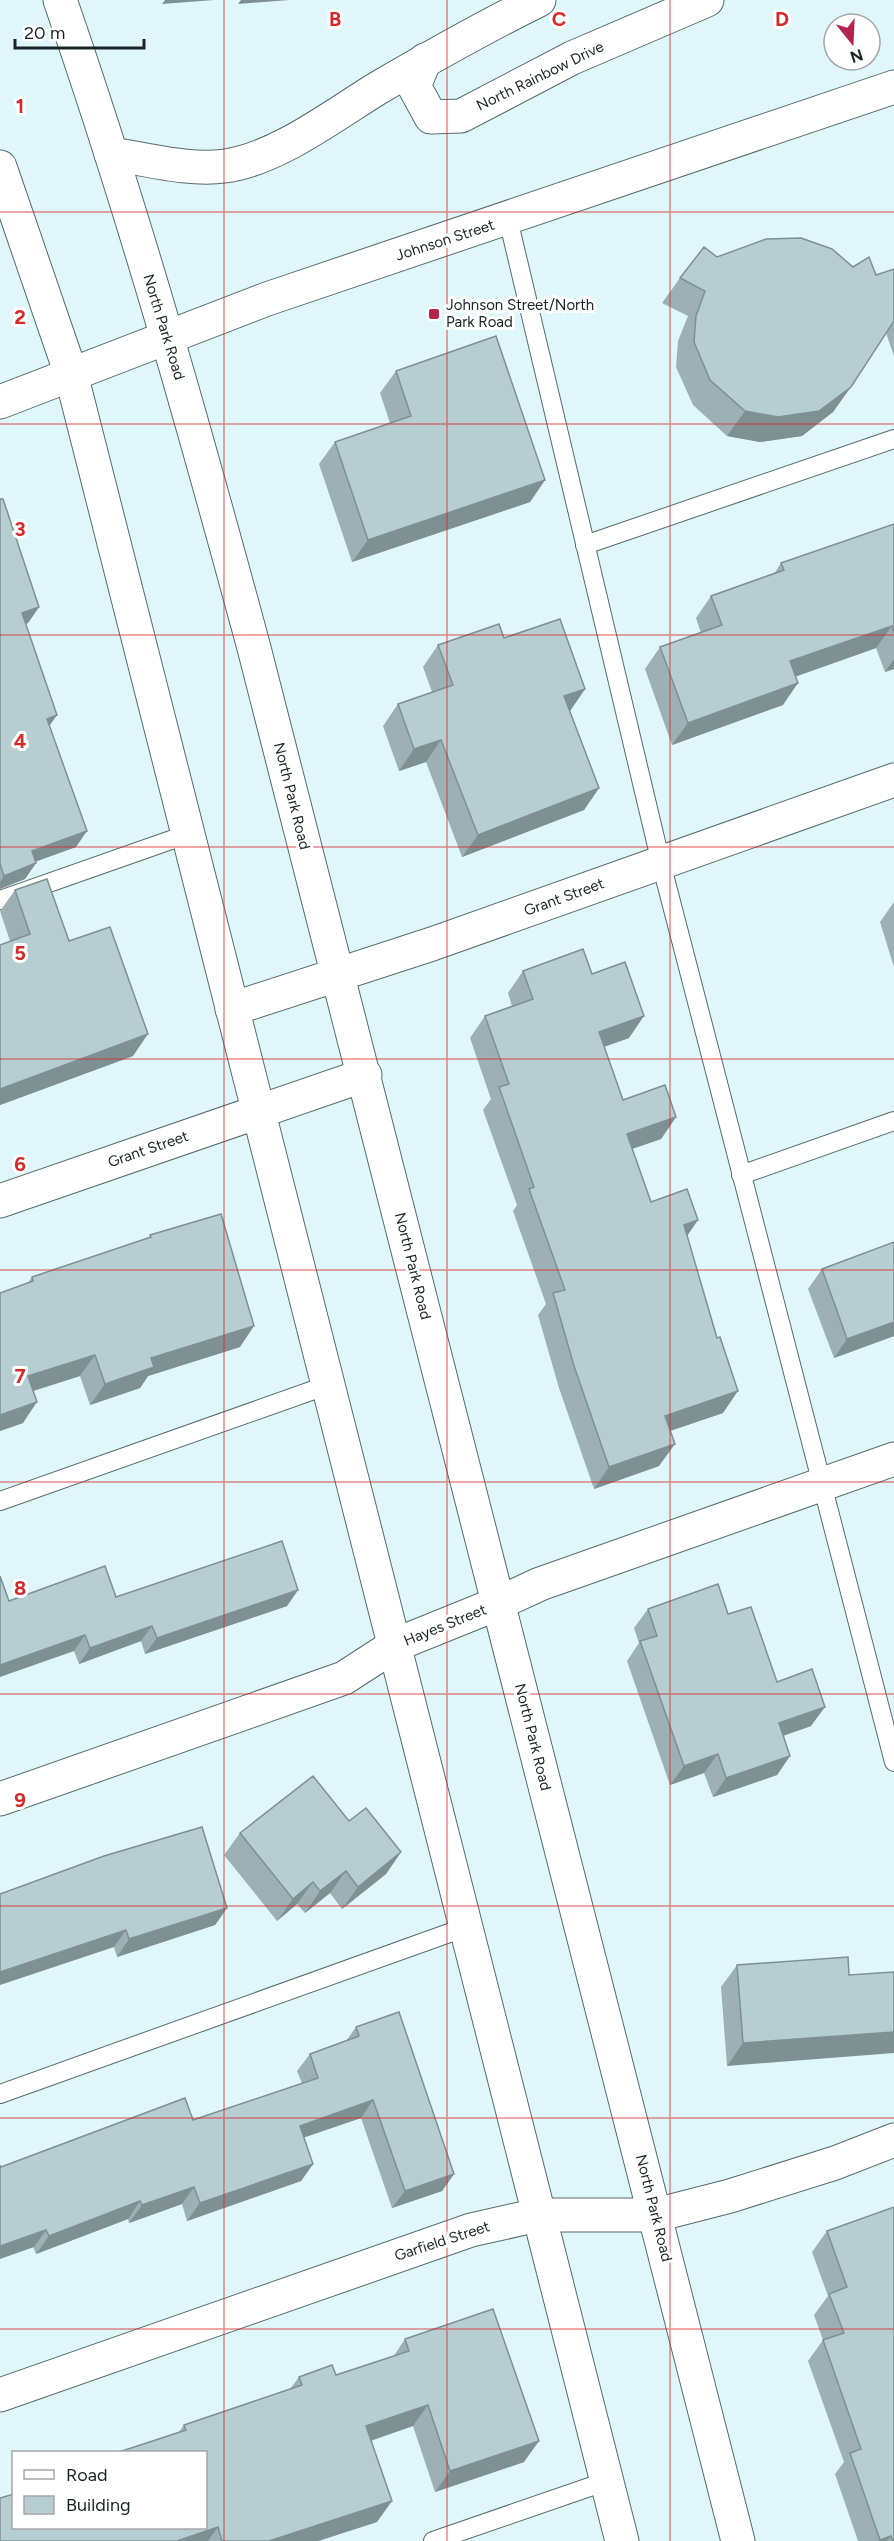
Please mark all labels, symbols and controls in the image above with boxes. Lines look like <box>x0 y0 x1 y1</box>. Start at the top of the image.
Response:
text: B <box>329 7 341 31</box>
text: C <box>552 7 566 31</box>
text: D <box>775 7 789 31</box>
scale bar <box>15 12 144 50</box>
north arrow <box>822 12 882 72</box>
text: 20 m <box>24 22 65 44</box>
street label: North Rainbow Drive <box>473 37 607 115</box>
text: N <box>848 45 865 67</box>
text: 1 <box>16 94 24 118</box>
street label: Johnson Street <box>393 215 497 264</box>
street label: North Park Road <box>139 272 189 382</box>
place label: Johnson Street/North Park Road <box>446 296 594 331</box>
text: 2 <box>14 305 26 329</box>
marker: Johnson Street/North Park Road <box>427 307 441 321</box>
text: 3 <box>14 517 26 541</box>
text: 4 <box>14 729 27 753</box>
street label: North Park Road <box>270 741 314 851</box>
street label: Grant Street <box>522 874 607 920</box>
text: 5 <box>14 941 26 965</box>
street label: Grant Street <box>105 1127 191 1171</box>
text: 6 <box>14 1152 26 1176</box>
street label: North Park Road <box>391 1211 435 1321</box>
text: 7 <box>14 1364 26 1388</box>
text: 8 <box>14 1576 26 1600</box>
street label: Hayes Street <box>401 1600 489 1650</box>
street label: North Park Road <box>511 1682 555 1792</box>
text: 9 <box>14 1788 26 1812</box>
street label: North Park Road <box>632 2153 676 2263</box>
street label: Garfield Street <box>392 2217 492 2265</box>
legend <box>12 2451 207 2529</box>
text: Road <box>66 2464 107 2486</box>
text: Building <box>66 2494 131 2516</box>

